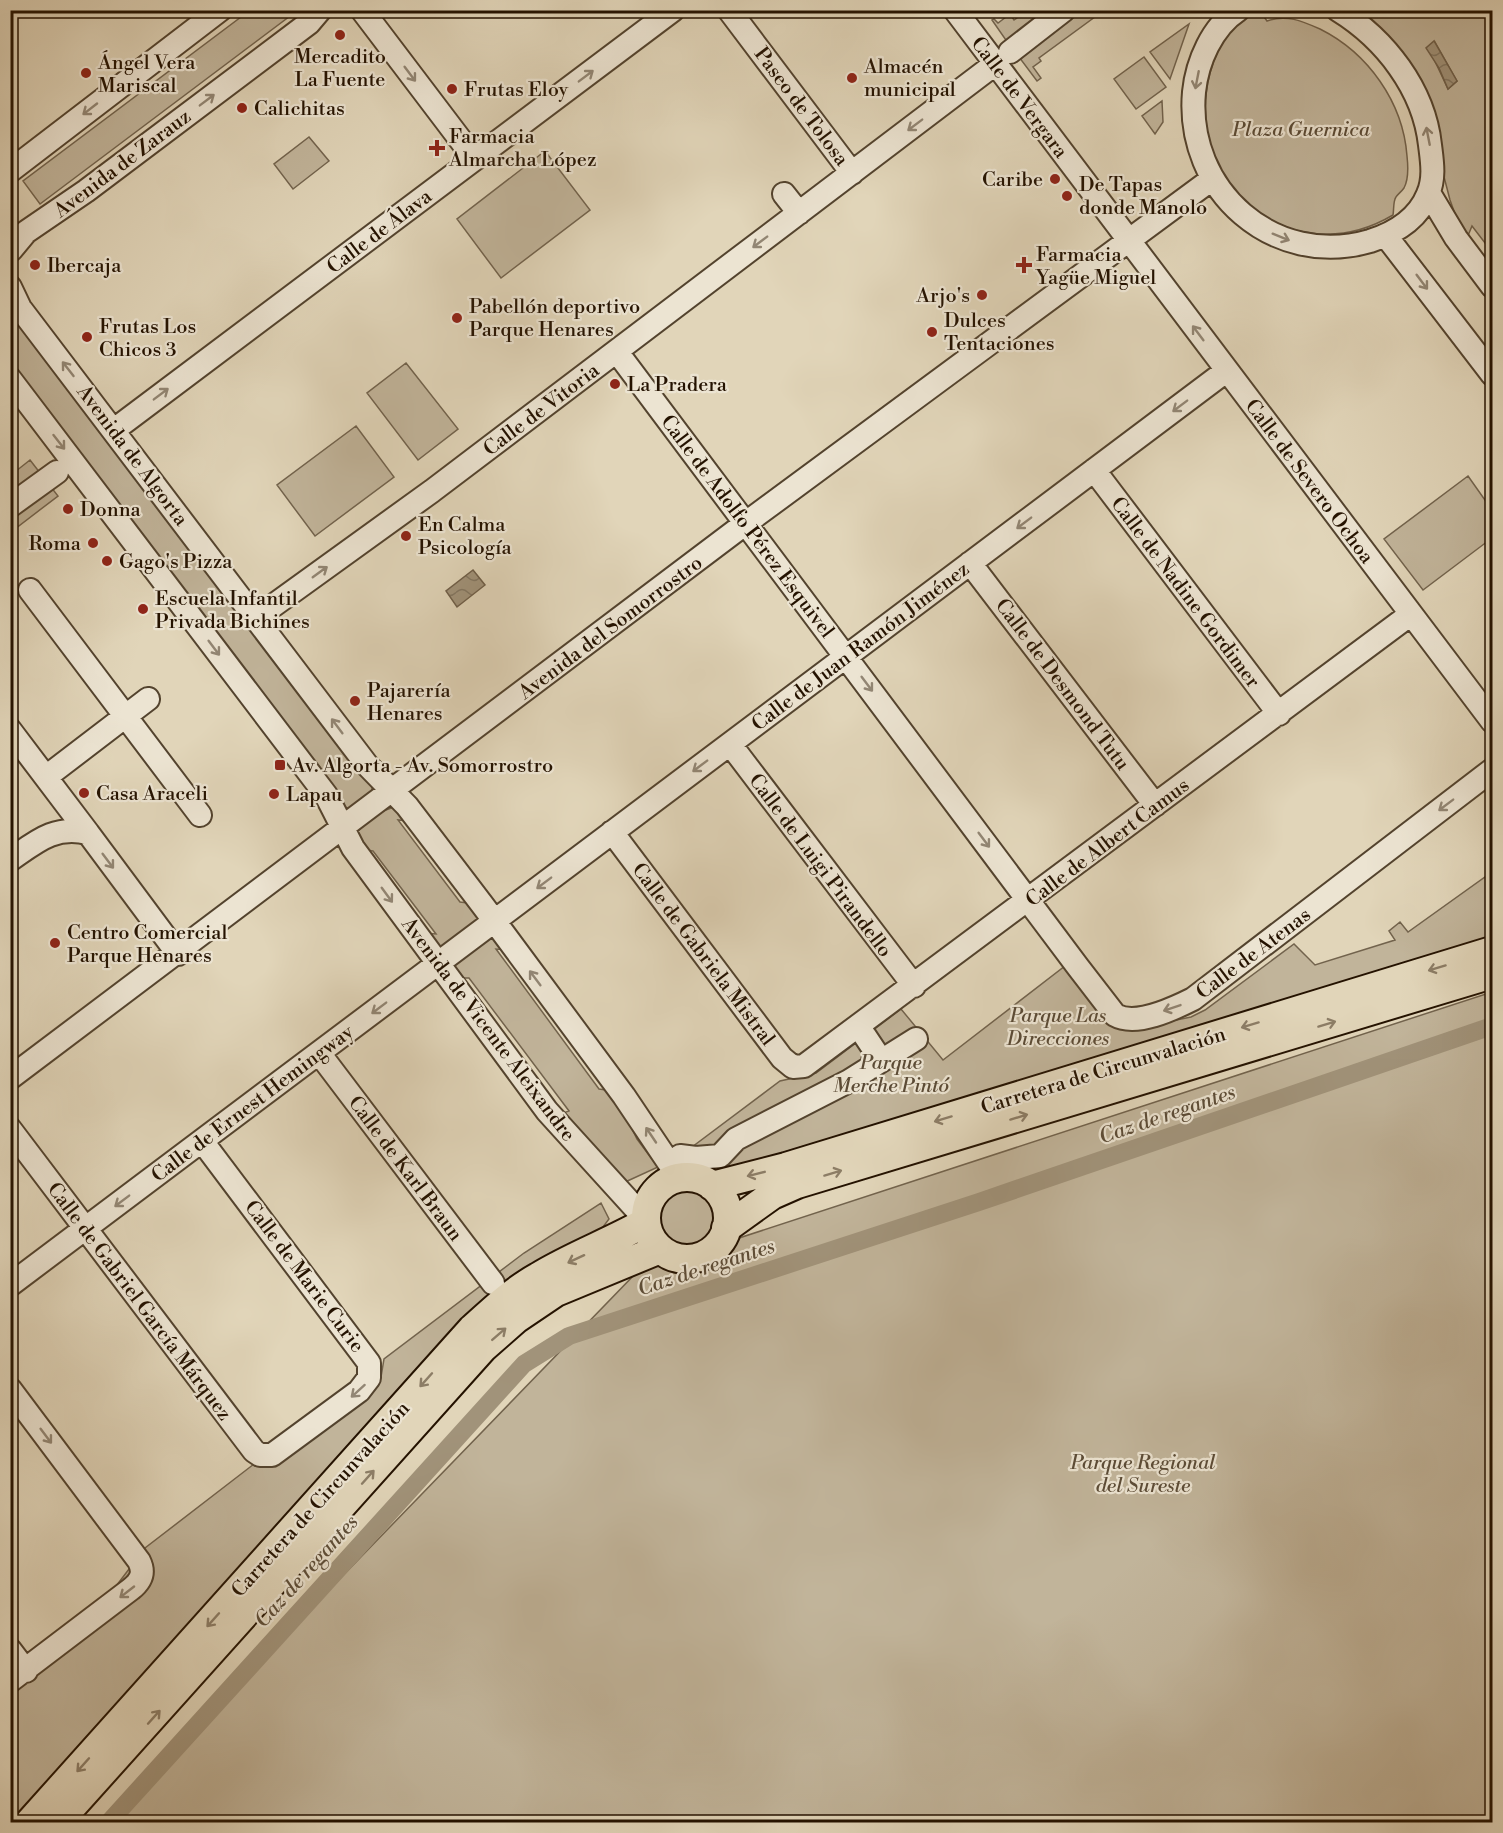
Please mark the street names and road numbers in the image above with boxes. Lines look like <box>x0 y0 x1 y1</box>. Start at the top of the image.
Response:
street label: Calle de Vergara <box>965 32 1073 164</box>
street label: Paseo de Tolosa <box>748 43 854 172</box>
street label: Avenida de Zarauz <box>49 105 196 224</box>
street label: Calle de Álava <box>322 183 438 280</box>
street label: Calle de Vitoria <box>479 358 606 462</box>
street label: Avenida de Algorta <box>70 380 194 532</box>
street label: Calle de Severo Ochoa <box>1239 395 1379 570</box>
street label: Calle de Adolfo Pérez Esquivel <box>655 410 839 644</box>
street label: Calle de Nadine Gordimer <box>1105 492 1265 694</box>
street label: Avenida del Somorrostro <box>513 551 708 706</box>
street label: Calle de Juan Ramón Jiménez <box>747 557 975 737</box>
street label: Calle de Desmond Tutu <box>989 594 1135 776</box>
street label: Calle de Luigi Pirandello <box>743 769 897 963</box>
street label: Calle de Albert Camus <box>1021 773 1195 913</box>
street label: Calle de Gabriela Mistral <box>626 859 780 1051</box>
street label: Calle de Atenas <box>1192 903 1316 1005</box>
street label: Avenida de Vicente Aleixandre <box>395 912 580 1147</box>
street label: Calle de Ernest Hemingway <box>147 1020 359 1188</box>
street label: Carretera de Circunvalación <box>978 1022 1229 1121</box>
street label: Calle de Karl Braun <box>342 1091 468 1247</box>
street label: Calle de Gabriel García Márquez <box>41 1178 236 1426</box>
street label: Calle de Marie Curie <box>238 1196 369 1358</box>
street label: Carretera de Circunvalación <box>227 1397 416 1603</box>

